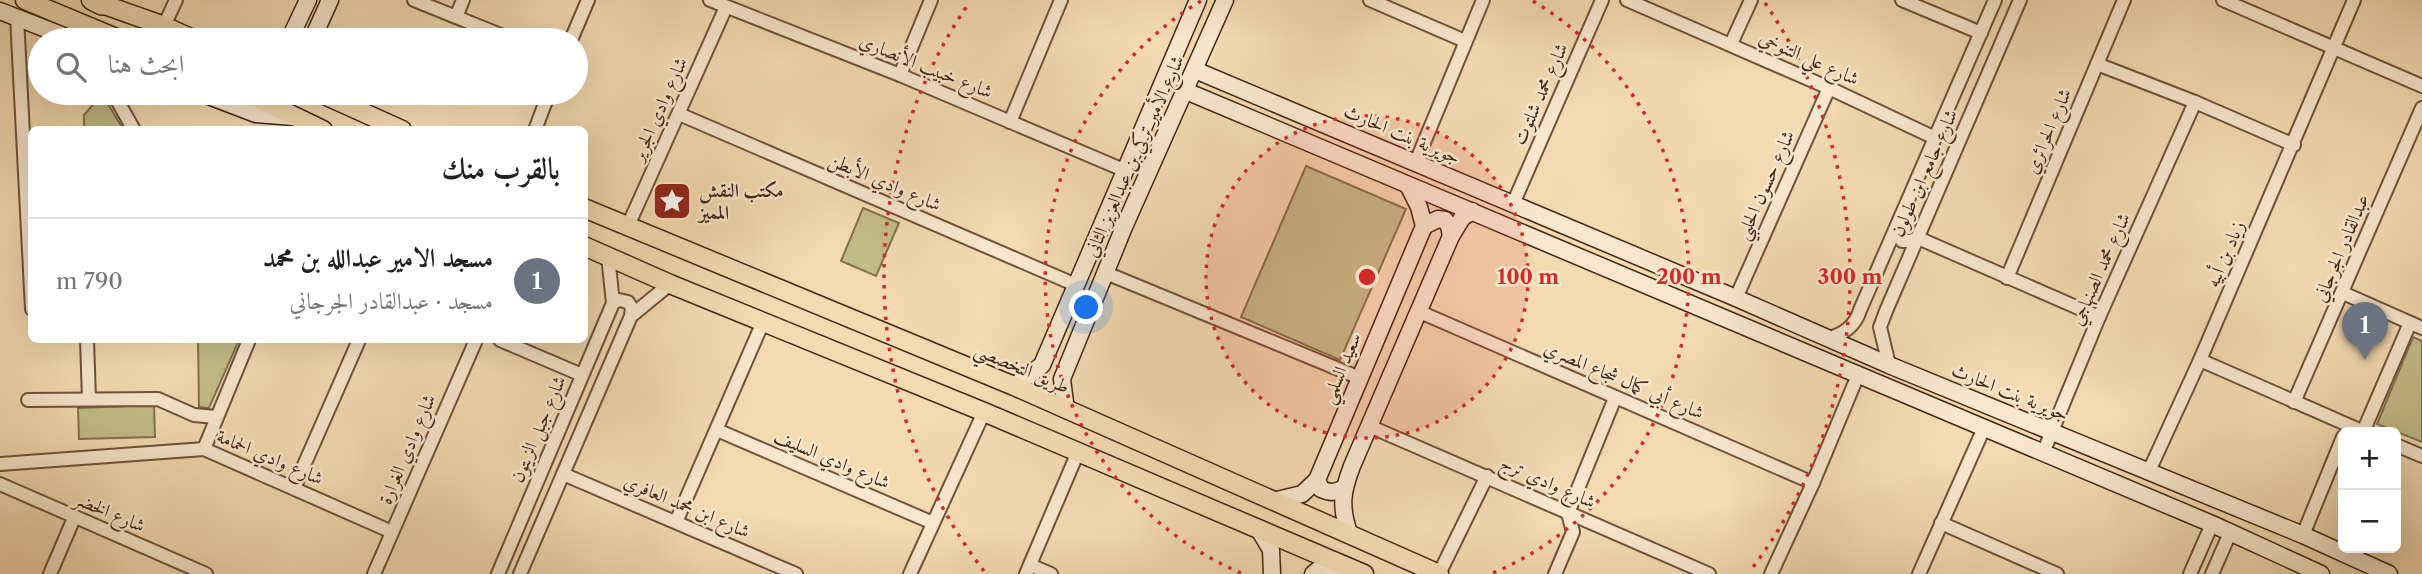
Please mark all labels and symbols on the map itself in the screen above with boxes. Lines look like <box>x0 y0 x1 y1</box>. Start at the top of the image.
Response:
street label: شارع علي التنوخي <box>1753 26 1863 97</box>
street label: شارع خبيب الأنصاري <box>855 27 997 107</box>
street label: شارع محمد شلتوت <box>1507 39 1576 150</box>
street label: شارع الأمير تركي بن عبدالعزيز الثاني <box>1077 51 1193 262</box>
street label: شارع وادي الجرير <box>625 54 696 168</box>
street label: شارع الحرائري <box>2020 85 2080 179</box>
street label: جويرية بنت الحارث <box>1340 99 1464 170</box>
street label: شارع جامع ابن طولون <box>1886 106 1968 243</box>
street label: شارع حسون الحلبي <box>1731 127 1806 246</box>
street label: شارع وادي الأبطن <box>824 146 946 220</box>
place label: مكتب النقش المميز <box>697 179 784 224</box>
place icon: مكتب النقش المميز <box>651 180 693 222</box>
street label: عبدالقادر الجرجاني <box>2308 190 2378 307</box>
street label: شارع محمد الصنهاجي <box>2065 209 2139 331</box>
street label: زياد بن أبيه <box>2200 217 2250 291</box>
text: 100 m <box>1497 264 1559 289</box>
text: 200 m <box>1656 264 1722 289</box>
text: 300 m <box>1818 264 1882 289</box>
centre of rings <box>1355 265 1379 289</box>
your location <box>1069 290 1103 324</box>
pin: 1 <box>2342 302 2388 360</box>
street label: سعيد السلمي <box>1316 329 1373 410</box>
street label: شارع أبي كمال شجاع المصري <box>1539 335 1708 428</box>
street label: طريق التخصصي <box>969 338 1073 404</box>
street label: جويرية بنت الحارث <box>1948 358 2072 427</box>
street label: شارع جبل الزيتون <box>505 372 575 488</box>
street label: شارع وادي الغرارة <box>373 390 444 509</box>
street label: شارع وادي الحمامة <box>212 424 327 493</box>
street label: شارع وادي السليف <box>769 424 893 497</box>
street label: شارع وادي ترج <box>1494 451 1599 519</box>
street label: شارع ابن محمد العافري <box>619 469 753 547</box>
street label: شارع الخضر <box>68 486 149 541</box>

